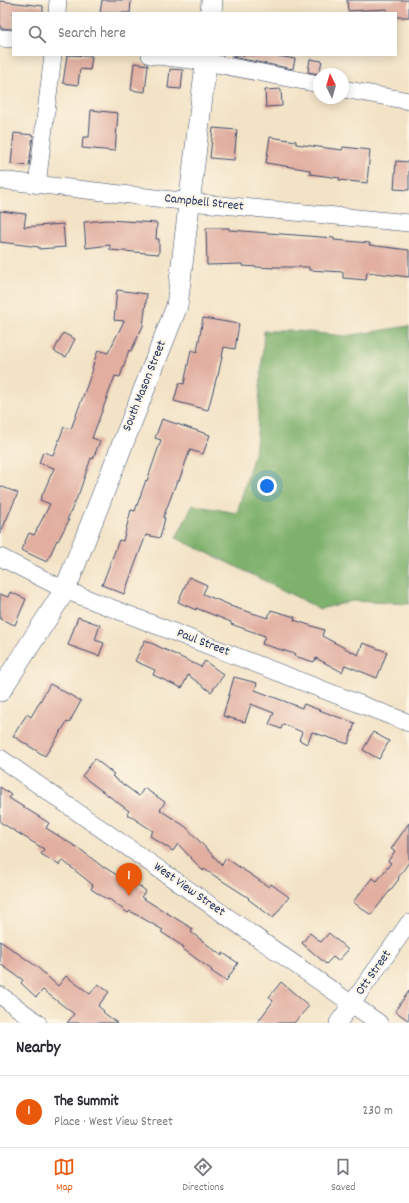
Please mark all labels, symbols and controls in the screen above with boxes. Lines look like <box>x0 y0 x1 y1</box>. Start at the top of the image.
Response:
search box <box>12 12 397 56</box>
icon: search <box>26 23 48 45</box>
text: Search here <box>58 23 126 45</box>
north arrow <box>313 68 349 104</box>
street label: Campbell Street <box>163 189 245 217</box>
street label: South Mason Street <box>118 338 172 434</box>
your location <box>257 476 277 496</box>
street label: Paul Street <box>174 624 232 662</box>
street label: West View Street <box>149 858 229 922</box>
pin: 1 <box>116 863 142 896</box>
street label: Ott Street <box>351 946 397 1000</box>
text: Nearby <box>16 1037 60 1061</box>
text: The Summit <box>54 1091 119 1113</box>
text: 1 <box>28 1102 30 1121</box>
text: 230 m <box>363 1102 393 1121</box>
text: Place · West View Street <box>54 1113 173 1132</box>
tab: Map <box>53 1156 75 1196</box>
tab: Directions <box>182 1156 224 1196</box>
tab: Saved <box>331 1156 356 1196</box>

